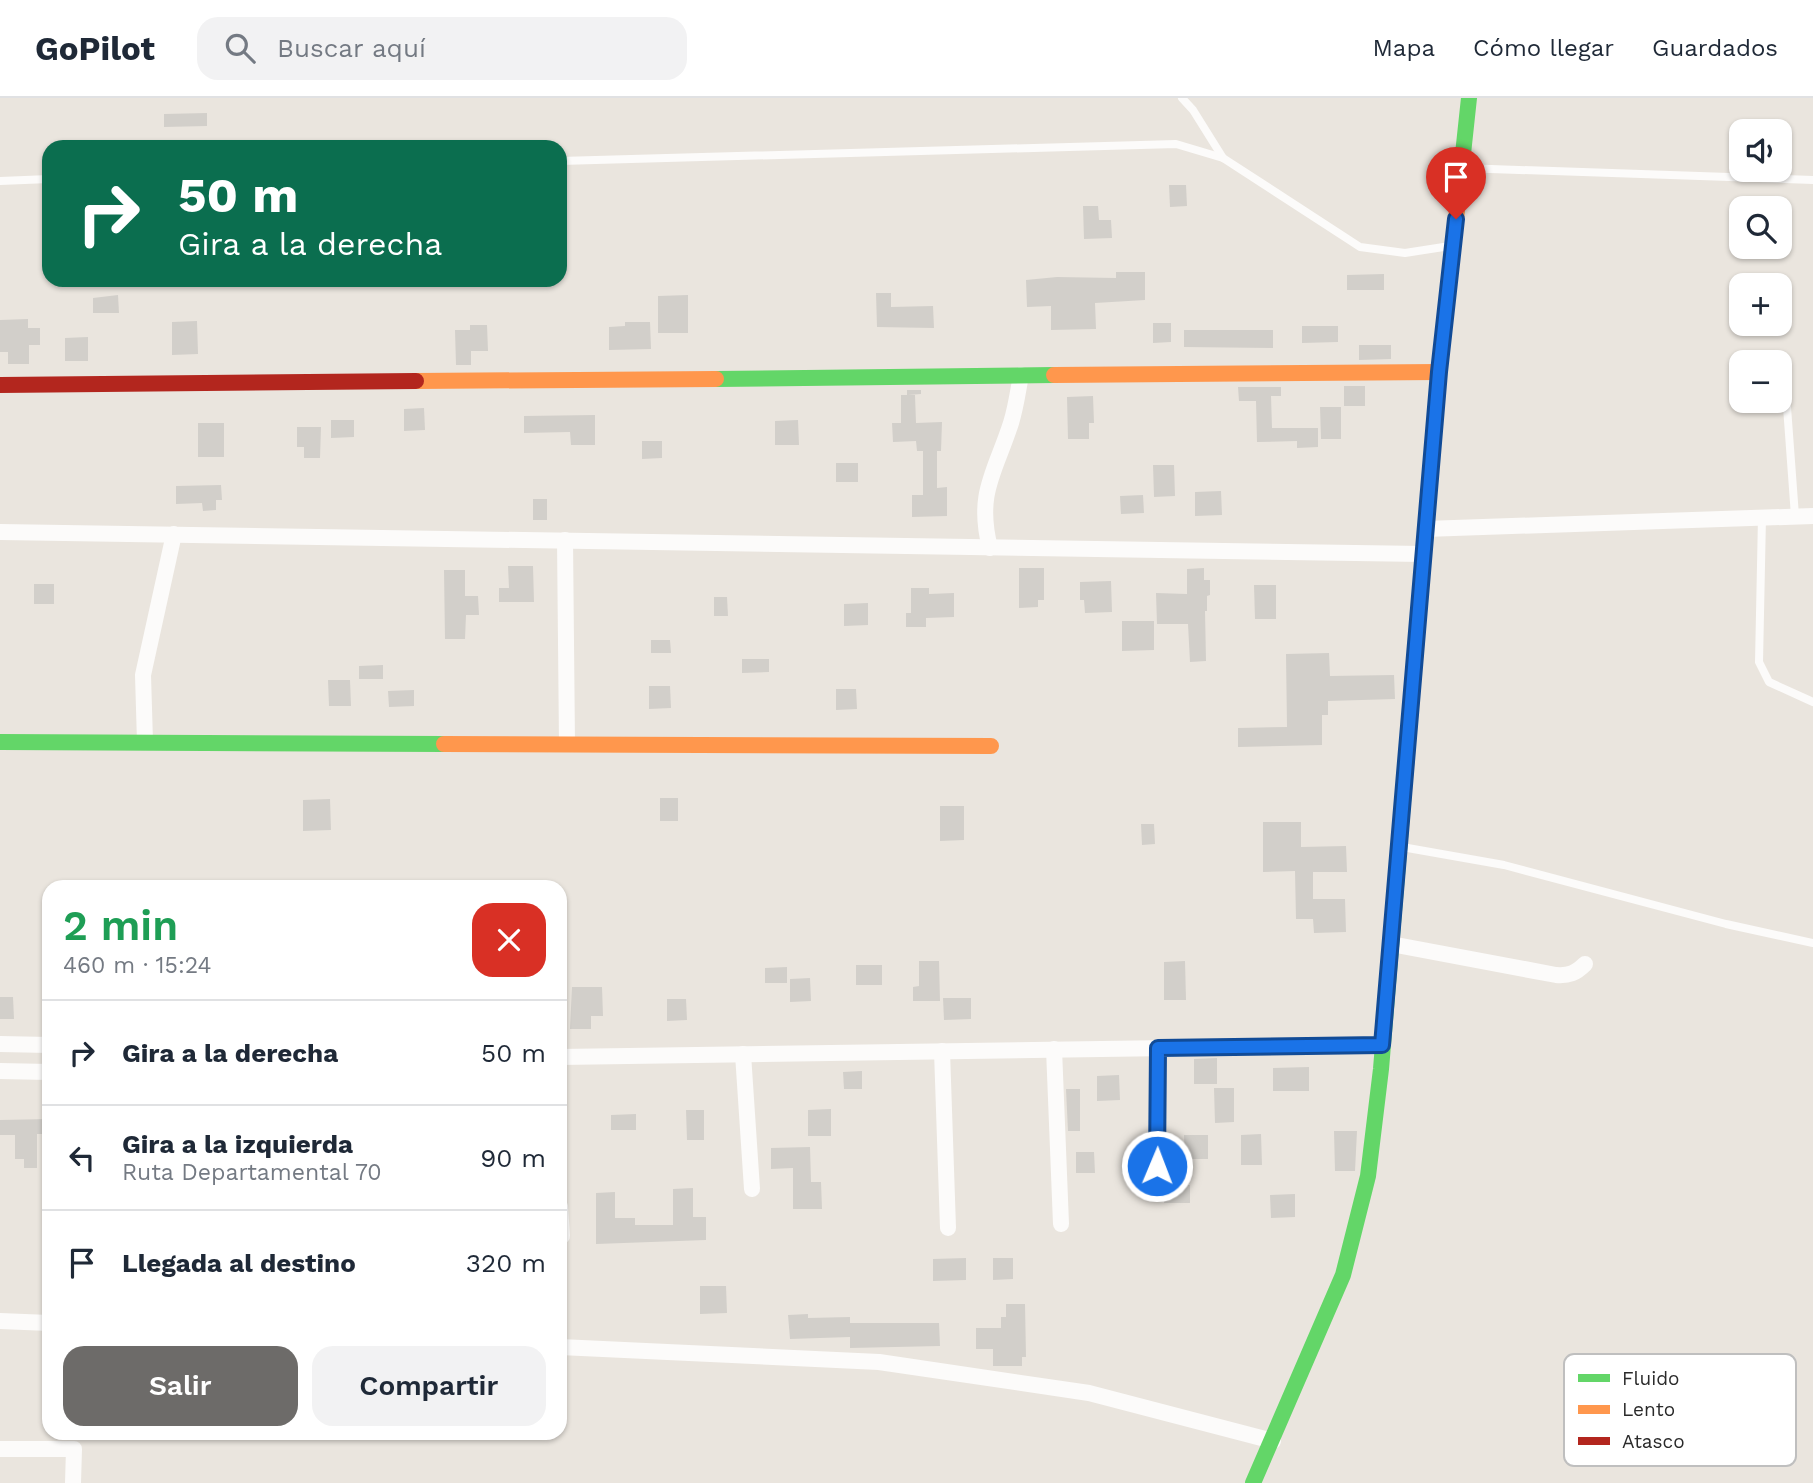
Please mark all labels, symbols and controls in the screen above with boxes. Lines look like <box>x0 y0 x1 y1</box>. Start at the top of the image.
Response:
search box <box>197 17 687 80</box>
text: GoPilot <box>35 29 155 68</box>
icon: search <box>221 29 259 67</box>
text: Buscar aquí <box>277 33 426 63</box>
text: Mapa <box>1373 34 1435 62</box>
text: Cómo llegar <box>1473 34 1614 62</box>
text: Guardados <box>1652 34 1778 62</box>
map controls <box>1729 119 1792 413</box>
button: sound <box>1729 119 1792 182</box>
pin <box>1426 147 1486 219</box>
icon: arrive <box>1437 158 1475 196</box>
text: 50 m <box>178 166 298 224</box>
icon: right <box>63 168 154 259</box>
button: search <box>1729 196 1792 259</box>
text: Gira a la derecha <box>178 225 442 263</box>
button: + <box>1729 273 1792 336</box>
button: − <box>1729 350 1792 413</box>
text: 2 min <box>63 901 178 950</box>
button: close <box>472 903 546 977</box>
text: 460 m · 15:24 <box>63 952 211 979</box>
icon: right <box>63 1034 101 1072</box>
text: Gira a la derecha <box>122 1038 338 1068</box>
text: 50 m <box>481 1038 546 1068</box>
text: Gira a la izquierda <box>122 1129 353 1159</box>
position arrow <box>1120 1129 1194 1203</box>
icon: left <box>63 1139 101 1177</box>
text: 90 m <box>480 1143 546 1173</box>
text: Ruta Departamental 70 <box>122 1159 382 1186</box>
icon: arrive <box>63 1244 101 1282</box>
text: Llegada al destino <box>122 1248 356 1278</box>
text: 320 m <box>466 1248 546 1278</box>
button: Salir <box>63 1346 298 1426</box>
button: Compartir <box>312 1346 546 1426</box>
legend <box>1564 1354 1796 1466</box>
text: Fluido <box>1622 1367 1680 1390</box>
text: Lento <box>1622 1398 1675 1421</box>
text: Atasco <box>1622 1430 1685 1453</box>

